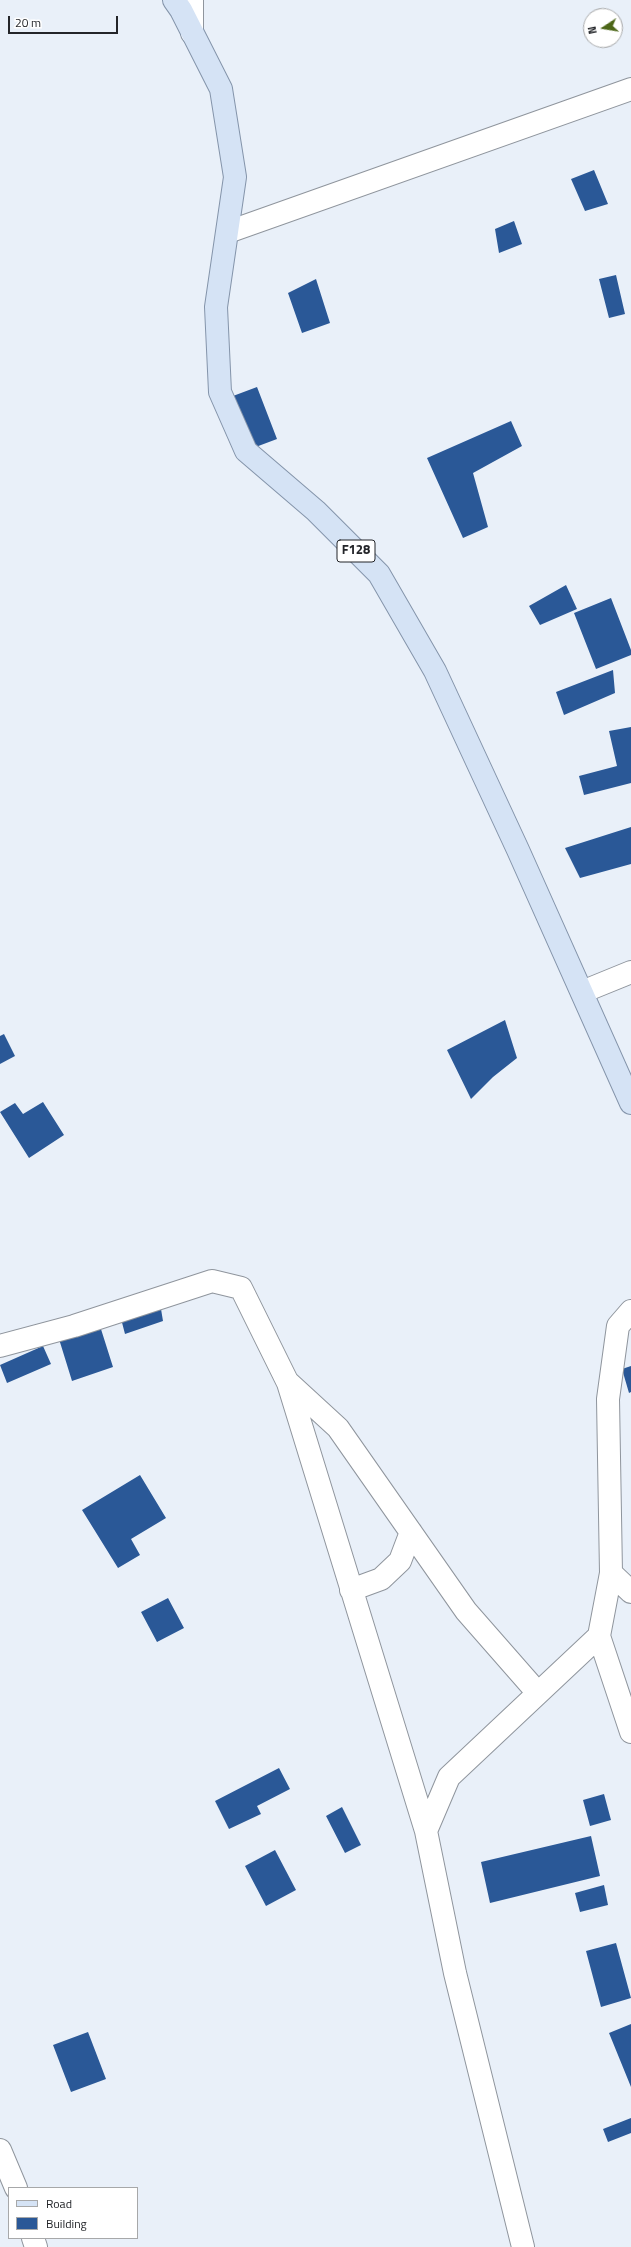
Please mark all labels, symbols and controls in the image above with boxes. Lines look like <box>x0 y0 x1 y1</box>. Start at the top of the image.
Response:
scale bar <box>10 8 120 34</box>
north arrow <box>583 8 623 48</box>
text: 20 m <box>15 13 41 32</box>
text: N <box>584 25 601 36</box>
road number: F128 <box>337 540 375 562</box>
legend <box>8 2187 138 2239</box>
text: Road <box>46 2194 72 2213</box>
text: Building <box>46 2214 87 2233</box>

